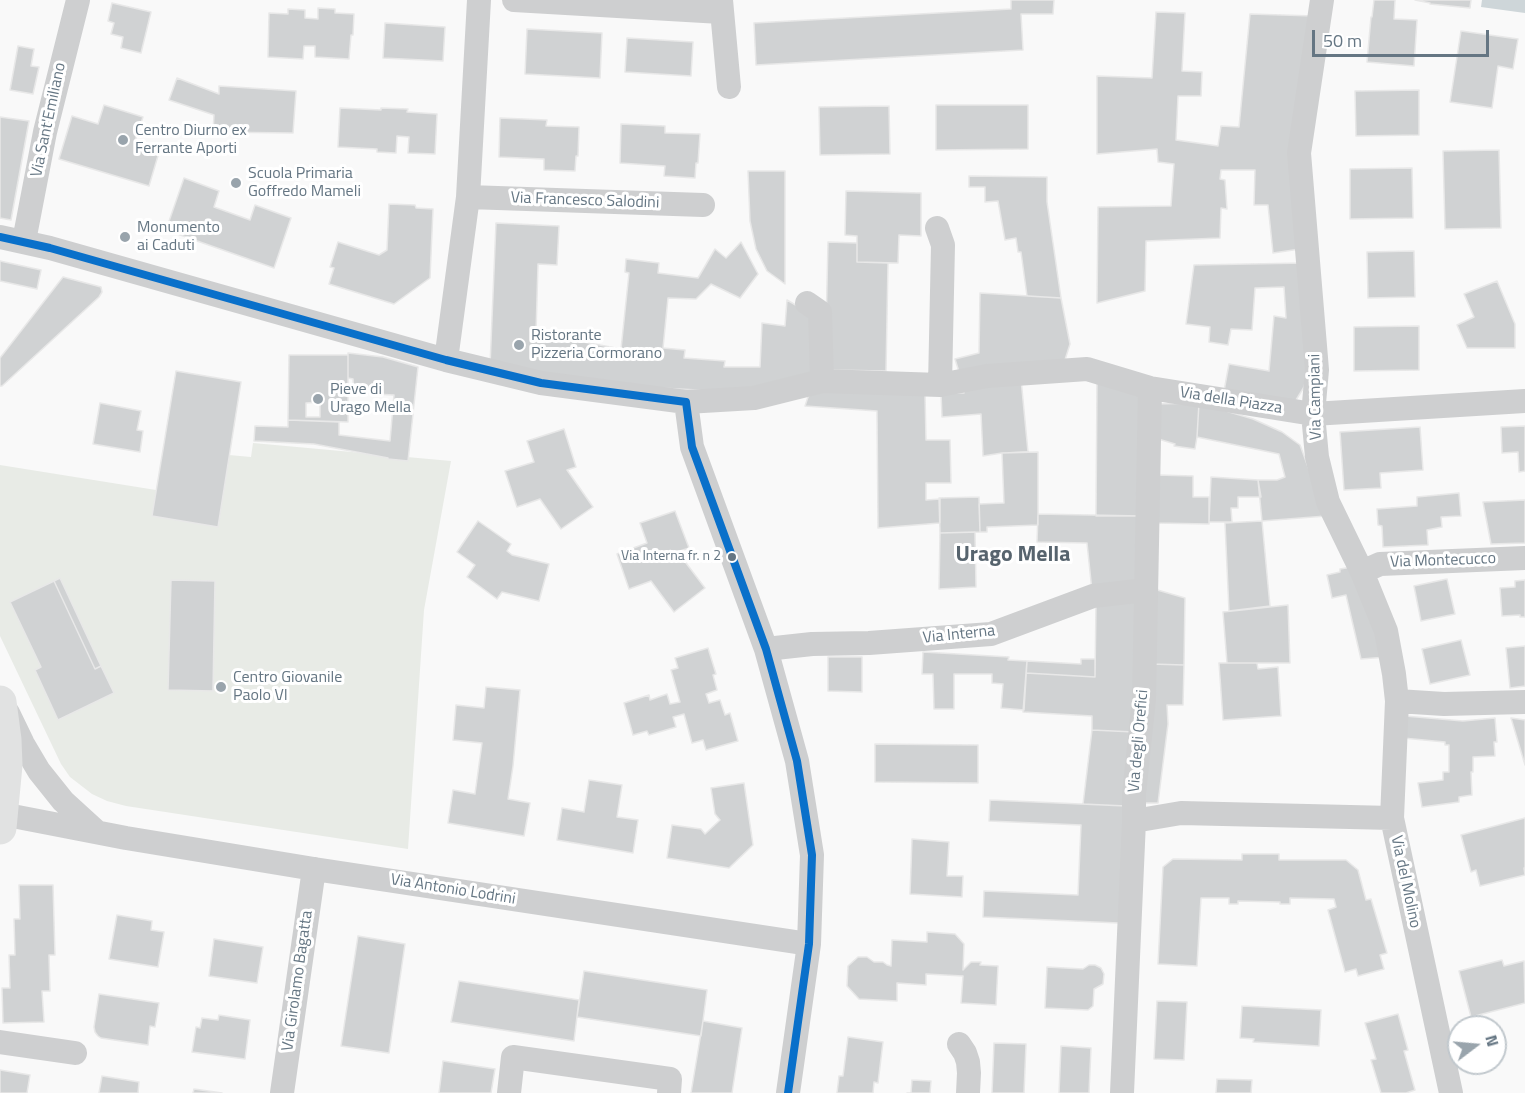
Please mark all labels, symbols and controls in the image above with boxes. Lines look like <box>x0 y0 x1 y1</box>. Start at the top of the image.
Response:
scale bar <box>1315 18 1492 56</box>
text: 50 m <box>1323 27 1362 54</box>
street label: Via Sant'Emiliano <box>27 61 71 179</box>
place label: Centro Diurno ex Ferrante Aporti <box>135 121 247 159</box>
marker: Centro Diurno ex Ferrante Aporti <box>116 133 130 147</box>
place label: Scuola Primaria Goffredo Mameli <box>248 164 361 202</box>
marker: Scuola Primaria Goffredo Mameli <box>229 176 243 190</box>
street label: Via Francesco Salodini <box>510 189 660 213</box>
place label: Monumento ai Caduti <box>137 218 220 256</box>
marker: Monumento ai Caduti <box>118 230 132 244</box>
place label: Ristorante Pizzeria Cormorano <box>531 326 662 364</box>
marker: Ristorante Pizzeria Cormorano <box>512 338 526 352</box>
street label: Via Campiani <box>1306 354 1326 440</box>
place label: Pieve di Urago Mella <box>330 380 411 418</box>
street label: Via della Piazza <box>1178 383 1284 419</box>
marker: Pieve di Urago Mella <box>311 392 325 406</box>
district label: Urago Mella <box>955 543 1071 569</box>
place label: Via Interna fr. n 2 <box>621 549 721 565</box>
street label: Via Montecucco <box>1390 550 1496 572</box>
marker: Via Interna fr. n 2 <box>726 551 738 563</box>
street label: Via Interna <box>922 622 996 648</box>
place label: Centro Giovanile Paolo VI <box>233 668 342 706</box>
marker: Centro Giovanile Paolo VI <box>214 680 228 694</box>
street label: Via degli Orefici <box>1125 689 1153 793</box>
street label: Via del Molino <box>1386 834 1424 930</box>
street label: Via Antonio Lodrini <box>389 871 517 909</box>
street label: Via Girolamo Bagatta <box>279 909 317 1053</box>
north arrow <box>1447 1015 1507 1075</box>
text: N <box>1479 1032 1505 1049</box>

